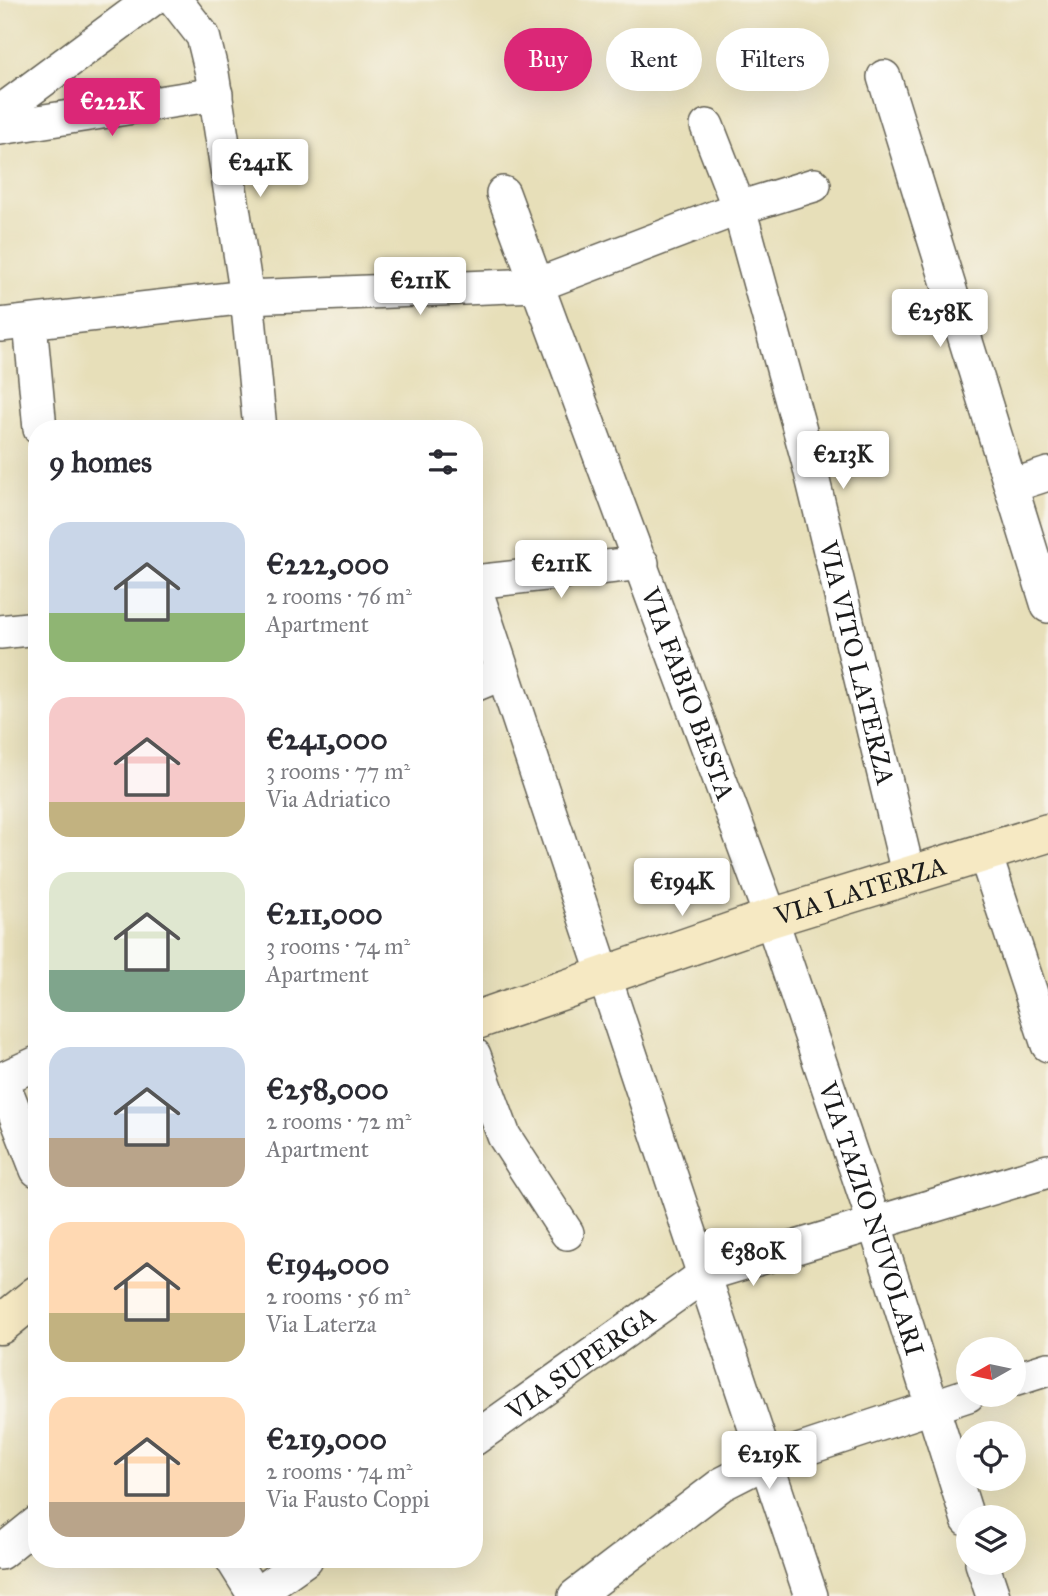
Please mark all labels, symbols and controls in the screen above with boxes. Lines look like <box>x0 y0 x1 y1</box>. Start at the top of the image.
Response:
chip: Buy <box>504 28 592 91</box>
chip: Rent <box>606 28 702 91</box>
chip: Filters <box>716 28 829 91</box>
pin: €222K <box>63 78 161 138</box>
text: €222K <box>80 87 144 115</box>
pin: €241K <box>211 140 309 199</box>
text: €241K <box>228 148 292 176</box>
pin: €211K <box>371 258 469 317</box>
text: €211K <box>390 266 450 294</box>
pin: €258K <box>891 290 989 349</box>
text: €258K <box>908 298 972 326</box>
pin: €213K <box>794 432 892 491</box>
text: €213K <box>813 440 873 468</box>
icon: filters <box>424 443 462 481</box>
text: 9 homes <box>49 444 152 480</box>
street label: VIA VITO LATERZA <box>812 537 902 789</box>
pin: €211K <box>512 540 610 600</box>
text: €222,000 <box>266 546 389 582</box>
text: €211K <box>531 549 591 577</box>
icon: home <box>105 550 189 634</box>
text: 2 rooms · 76 m² <box>266 582 412 610</box>
street label: VIA FABIO BESTA <box>634 582 742 805</box>
text: Apartment <box>266 610 369 638</box>
text: €241,000 <box>266 721 388 757</box>
icon: home <box>105 725 189 809</box>
text: 3 rooms · 77 m² <box>266 757 410 785</box>
text: Via Adriatico <box>266 785 390 813</box>
street label: VIA LATERZA <box>770 849 951 932</box>
pin: €194K <box>633 858 731 918</box>
text: €194K <box>650 867 714 895</box>
text: €211,000 <box>266 896 383 932</box>
icon: home <box>105 900 189 984</box>
text: 3 rooms · 74 m² <box>266 932 410 960</box>
text: Apartment <box>266 960 369 988</box>
text: €258,000 <box>266 1071 389 1107</box>
icon: home <box>105 1075 189 1159</box>
street label: VIA TAZIO NUVOLARI <box>811 1077 931 1360</box>
text: 2 rooms · 72 m² <box>266 1107 411 1135</box>
text: Apartment <box>266 1135 369 1163</box>
pin: €380K <box>704 1228 802 1288</box>
text: €380K <box>720 1237 786 1265</box>
text: €194,000 <box>266 1246 389 1282</box>
icon: home <box>105 1250 189 1334</box>
text: 2 rooms · 56 m² <box>266 1282 410 1310</box>
street label: VIA SUPERGA <box>499 1299 662 1428</box>
text: Via Laterza <box>266 1310 376 1338</box>
north arrow <box>956 1337 1026 1407</box>
map controls <box>956 1337 1026 1575</box>
text: €219,000 <box>266 1421 387 1457</box>
button: locate <box>956 1421 1026 1491</box>
icon: home <box>105 1425 189 1509</box>
pin: €219K <box>720 1432 818 1491</box>
text: €219K <box>738 1440 800 1468</box>
text: 2 rooms · 74 m² <box>266 1457 412 1485</box>
text: Via Fausto Coppi <box>266 1485 429 1513</box>
button: layers <box>956 1505 1026 1575</box>

